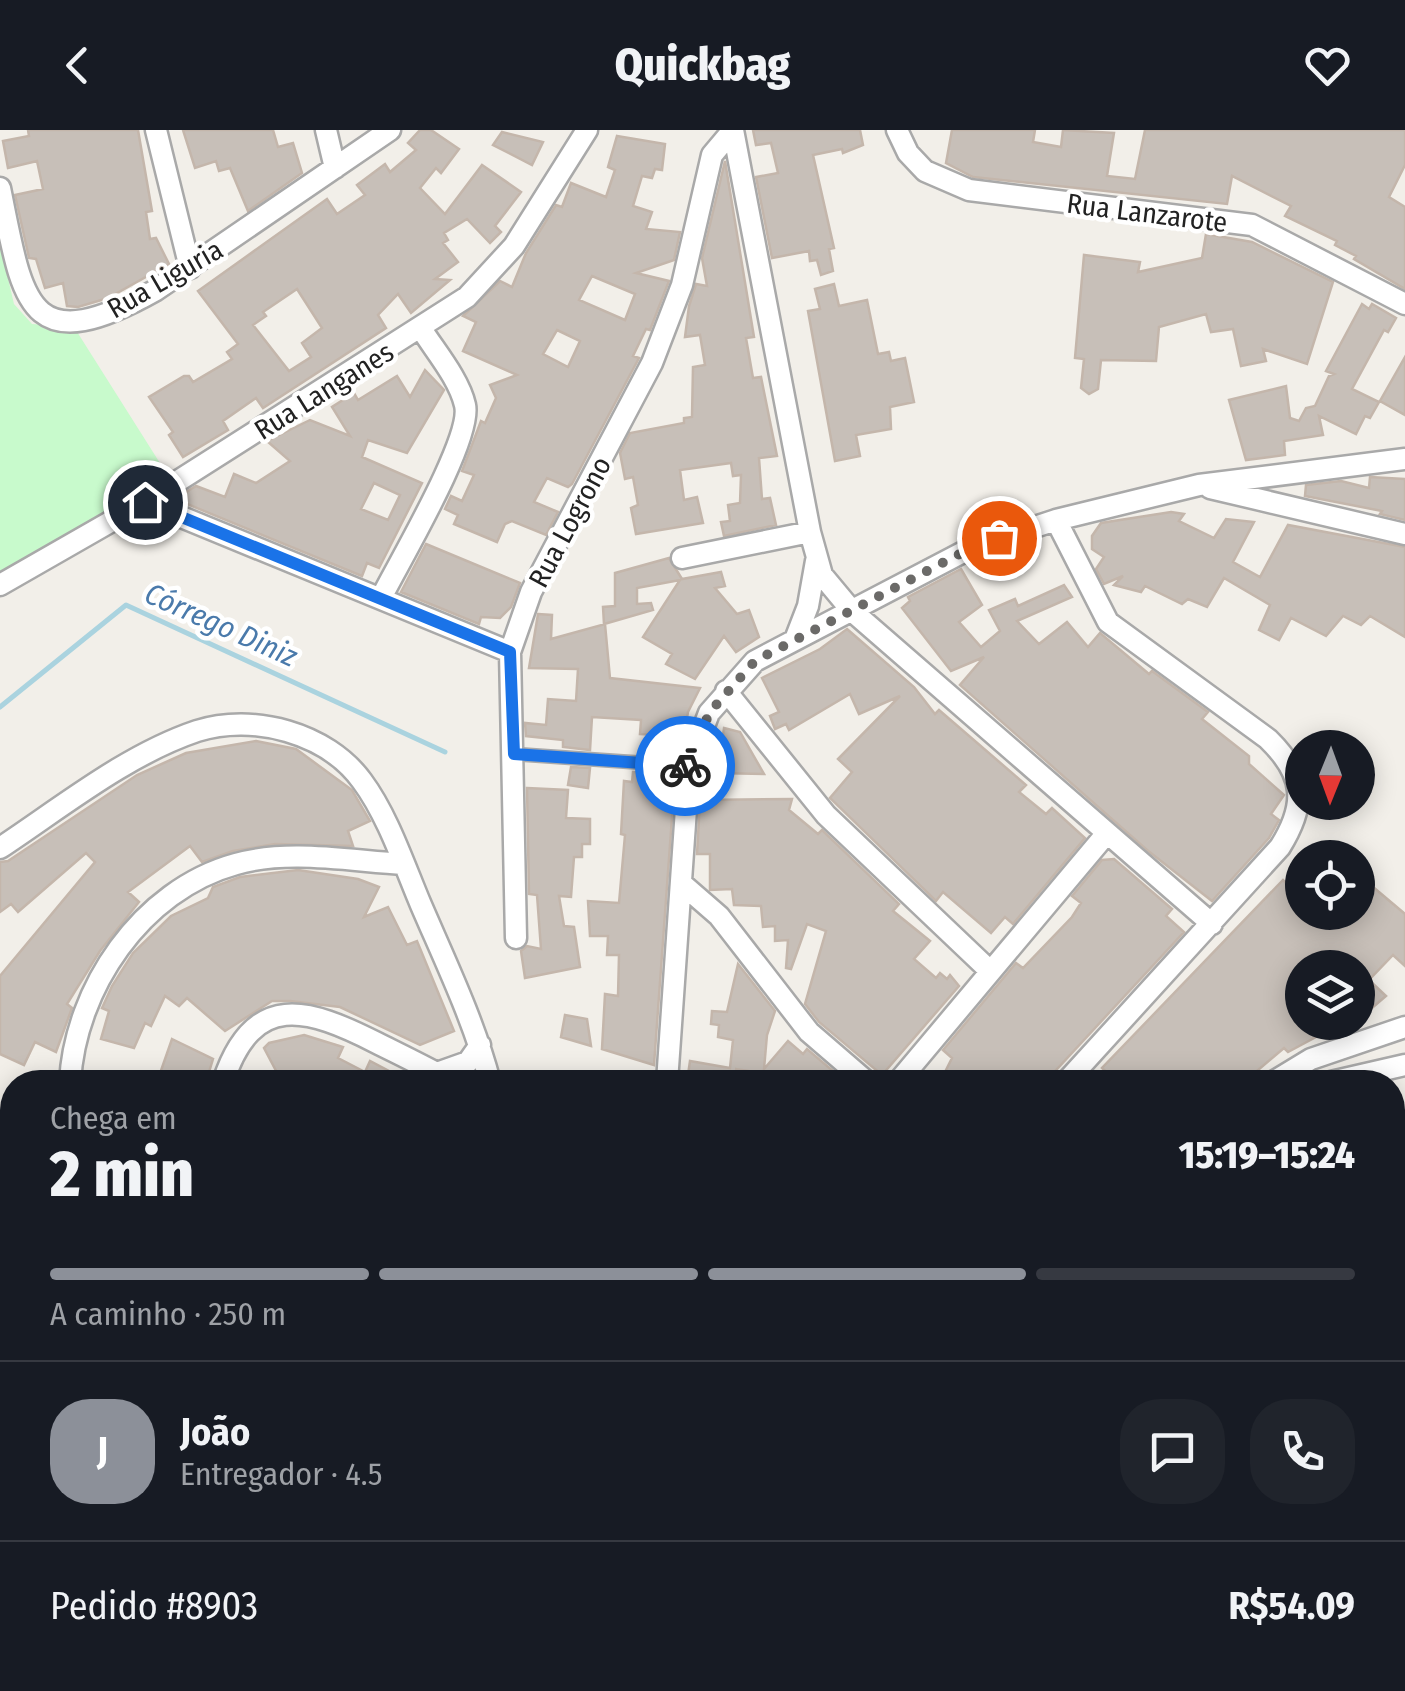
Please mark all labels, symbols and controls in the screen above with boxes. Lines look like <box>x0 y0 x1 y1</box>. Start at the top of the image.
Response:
icon: back <box>50 38 105 93</box>
text: Quickbag <box>615 38 790 92</box>
icon: heart <box>1300 38 1355 93</box>
street label: Rua Lanzarote <box>1065 187 1229 239</box>
street label: Rua Liguria <box>101 233 229 325</box>
street label: Rua Langanes <box>248 335 400 447</box>
street label: Rua Logrono <box>522 451 618 593</box>
pin <box>103 460 188 545</box>
icon: home <box>118 475 173 530</box>
pin <box>957 496 1042 581</box>
icon: bag <box>972 511 1027 566</box>
water label: Córrego Diniz <box>139 575 303 675</box>
courier <box>635 716 735 816</box>
north arrow <box>1285 730 1375 820</box>
map controls <box>1285 730 1375 1040</box>
icon: bike <box>658 739 713 794</box>
button: locate <box>1285 840 1375 930</box>
button: layers <box>1285 950 1375 1040</box>
text: Chega em <box>50 1099 177 1137</box>
text: 15:19–15:24 <box>1179 1132 1355 1178</box>
text: 2 min <box>50 1135 194 1213</box>
text: A caminho · 250 m <box>50 1295 286 1333</box>
button: chat <box>1120 1399 1225 1504</box>
button: phone <box>1250 1399 1355 1504</box>
text: João <box>180 1409 250 1455</box>
text: J <box>97 1428 108 1474</box>
text: Entregador · 4.5 <box>180 1455 382 1493</box>
text: Pedido #8903 <box>50 1583 258 1629</box>
text: R$54.09 <box>1229 1583 1355 1629</box>

